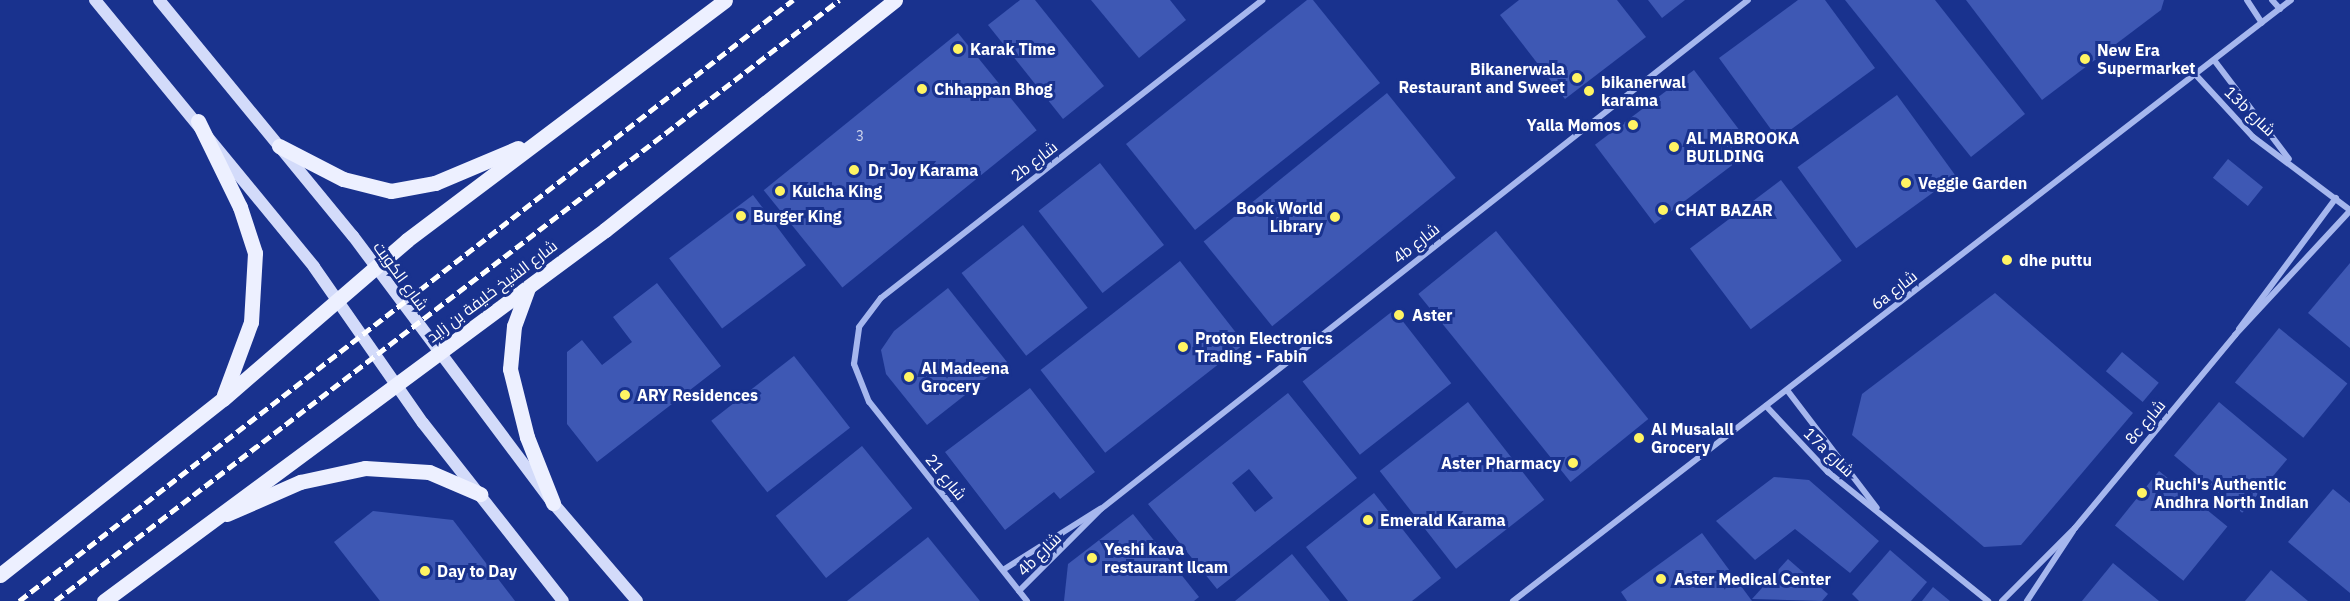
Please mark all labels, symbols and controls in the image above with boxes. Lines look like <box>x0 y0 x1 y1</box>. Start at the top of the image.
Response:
place label: Karak Time <box>970 39 1056 59</box>
place label: New Era Supermarket <box>2097 40 2195 78</box>
marker: Karak Time <box>951 42 965 56</box>
marker: New Era Supermarket <box>2078 52 2092 66</box>
place label: Bikanerwala Restaurant and Sweet <box>1398 59 1565 97</box>
marker: Bikanerwala Restaurant and Sweet <box>1570 71 1584 85</box>
place label: bikanerwal karama <box>1601 72 1686 110</box>
place label: Chhappan Bhog <box>934 79 1053 99</box>
marker: Chhappan Bhog <box>915 82 929 96</box>
street label: 13b شارع <box>2221 82 2279 140</box>
marker: bikanerwal karama <box>1582 84 1596 98</box>
place label: Yalla Momos <box>1527 115 1621 135</box>
marker: Yalla Momos <box>1626 118 1640 132</box>
house number: 3 <box>856 128 864 144</box>
place label: AL MABROOKA BUILDING <box>1686 128 1800 166</box>
street label: 2b شارع <box>1007 137 1061 185</box>
marker: AL MABROOKA BUILDING <box>1667 140 1681 154</box>
place label: Dr Joy Karama <box>868 160 978 180</box>
marker: Dr Joy Karama <box>845 161 863 179</box>
place label: Veggie Garden <box>1918 173 2027 193</box>
marker: Veggie Garden <box>1899 176 1913 190</box>
place label: Kulcha King <box>792 181 882 201</box>
marker: Kulcha King <box>773 184 787 198</box>
place label: Book World Library <box>1236 198 1323 236</box>
place label: CHAT BAZAR <box>1675 200 1773 220</box>
marker: CHAT BAZAR <box>1656 203 1670 217</box>
place label: Burger King <box>753 206 841 226</box>
marker: Burger King <box>734 209 748 223</box>
marker: Book World Library <box>1328 210 1342 224</box>
street label: 4b شارع <box>1389 219 1443 267</box>
street label: شارع الشيخ خليفة بن زايد <box>423 236 561 346</box>
street label: شارع الكويت <box>370 238 432 314</box>
place label: dhe puttu <box>2019 250 2092 270</box>
marker: dhe puttu <box>2000 253 2014 267</box>
street label: 6a شارع <box>1867 266 1921 314</box>
place label: Aster <box>1412 305 1452 325</box>
marker: Aster <box>1390 306 1408 324</box>
place label: Proton Electronics Trading - Fabin <box>1195 328 1333 366</box>
marker: Proton Electronics Trading - Fabin <box>1176 340 1190 354</box>
place label: Al Madeena Grocery <box>921 358 1009 396</box>
marker: Al Madeena Grocery <box>902 370 916 384</box>
place label: ARY Residences <box>637 385 758 405</box>
marker: ARY Residences <box>618 388 632 402</box>
street label: 8c شارع <box>2121 396 2169 448</box>
place label: Al Musalall Grocery <box>1651 419 1734 457</box>
street label: 17a شارع <box>1800 423 1858 481</box>
marker: Al Musalall Grocery <box>1632 431 1646 445</box>
street label: شارع 21 <box>922 450 970 504</box>
place label: Aster Pharmacy <box>1441 453 1561 473</box>
marker: Aster Pharmacy <box>1566 456 1580 470</box>
place label: Ruchi's Authentic Andhra North Indian <box>2154 474 2309 512</box>
marker: Ruchi's Authentic Andhra North Indian <box>2135 486 2149 500</box>
place label: Emerald Karama <box>1380 510 1506 530</box>
marker: Emerald Karama <box>1361 513 1375 527</box>
street label: 4b شارع <box>1013 528 1065 580</box>
place label: Yeshi kava restaurant llcam <box>1104 539 1228 577</box>
marker: Yeshi kava restaurant llcam <box>1085 551 1099 565</box>
place label: Day to Day <box>437 561 517 581</box>
marker: Day to Day <box>418 564 432 578</box>
place label: Aster Medical Center <box>1674 569 1831 589</box>
marker: Aster Medical Center <box>1652 570 1670 588</box>

